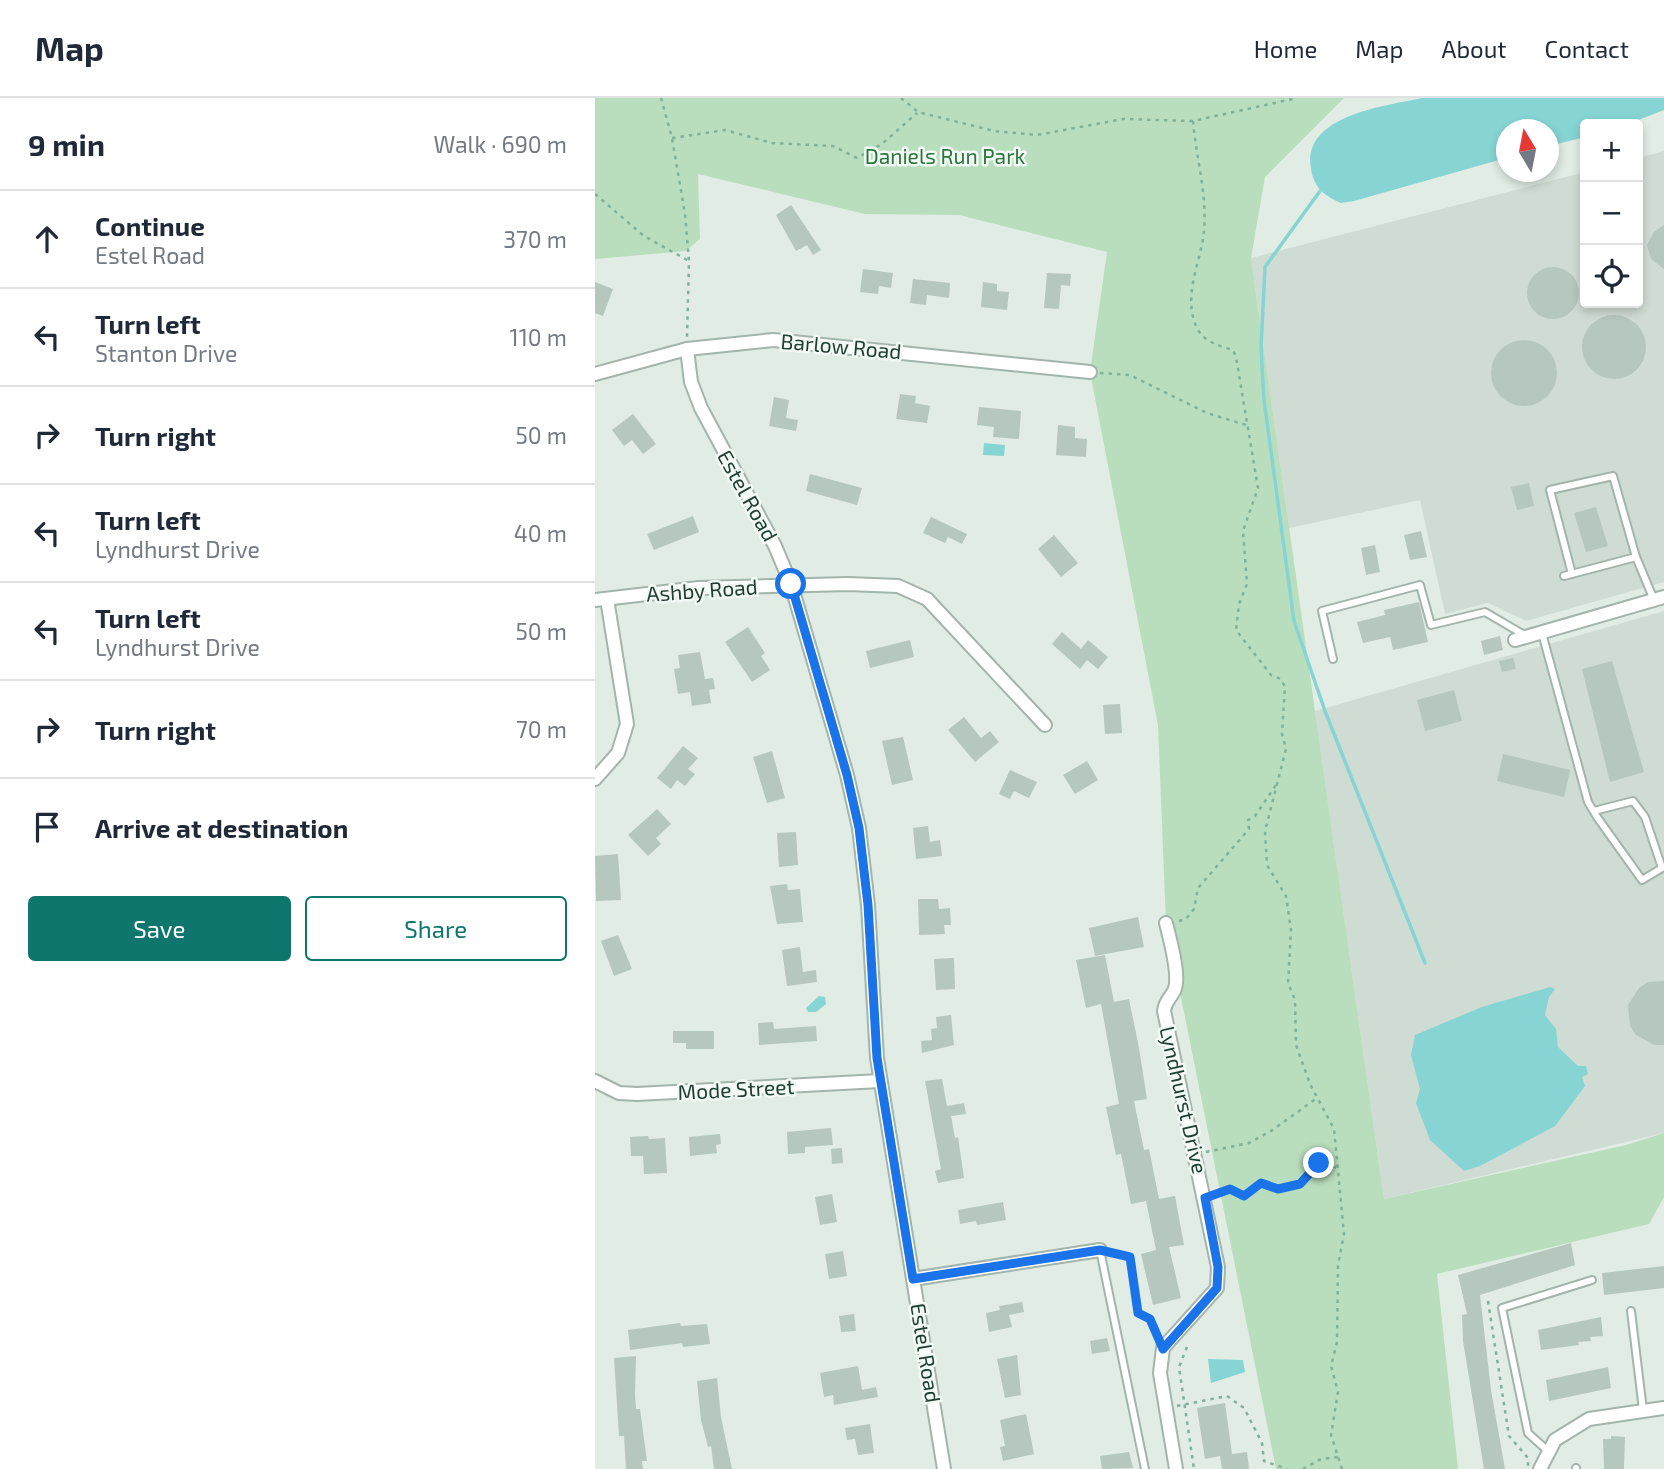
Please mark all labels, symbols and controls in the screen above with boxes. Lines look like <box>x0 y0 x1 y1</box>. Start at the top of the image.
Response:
text: Map <box>35 28 104 68</box>
text: Home <box>1254 34 1317 63</box>
text: Map <box>1355 34 1403 63</box>
text: About <box>1441 34 1507 63</box>
text: Contact <box>1545 34 1629 63</box>
north arrow <box>1496 119 1559 182</box>
map controls <box>1580 119 1643 308</box>
button: + <box>1580 119 1643 182</box>
text: 9 min <box>28 126 105 162</box>
text: Walk · 690 m <box>433 130 567 158</box>
park label: Daniels Run Park <box>865 143 1026 168</box>
button: − <box>1580 182 1643 245</box>
text: Continue <box>95 210 205 241</box>
icon: ahead <box>28 220 66 258</box>
text: 370 m <box>503 225 567 253</box>
text: Estel Road <box>95 241 205 269</box>
button: locate <box>1580 245 1643 308</box>
text: Turn left <box>95 308 201 339</box>
icon: left <box>28 318 66 356</box>
text: 110 m <box>510 323 567 351</box>
street label: Barlow Road <box>780 328 902 363</box>
text: Stanton Drive <box>95 339 237 367</box>
icon: right <box>28 416 66 454</box>
text: Turn right <box>95 420 216 451</box>
text: 50 m <box>516 421 567 449</box>
street label: Estel Road <box>713 445 784 545</box>
text: Turn left <box>95 504 201 535</box>
icon: left <box>28 514 66 552</box>
text: 40 m <box>514 519 567 547</box>
text: Lyndhurst Drive <box>95 535 260 563</box>
route start <box>775 568 806 599</box>
street label: Ashby Road <box>645 573 758 606</box>
text: Turn left <box>95 602 201 633</box>
icon: left <box>28 612 66 650</box>
text: 50 m <box>516 617 567 645</box>
text: Lyndhurst Drive <box>95 633 260 661</box>
icon: right <box>28 710 66 748</box>
text: Turn right <box>95 714 216 745</box>
text: 70 m <box>516 715 567 743</box>
icon: arrive <box>28 808 66 846</box>
text: Arrive at destination <box>95 812 348 843</box>
button: Save <box>28 896 291 961</box>
button: Share <box>305 896 567 961</box>
street label: Lyndhurst Drive <box>1155 1024 1214 1176</box>
street label: Mode Street <box>677 1073 795 1104</box>
route end <box>1303 1147 1334 1178</box>
street label: Estel Road <box>906 1301 947 1404</box>

